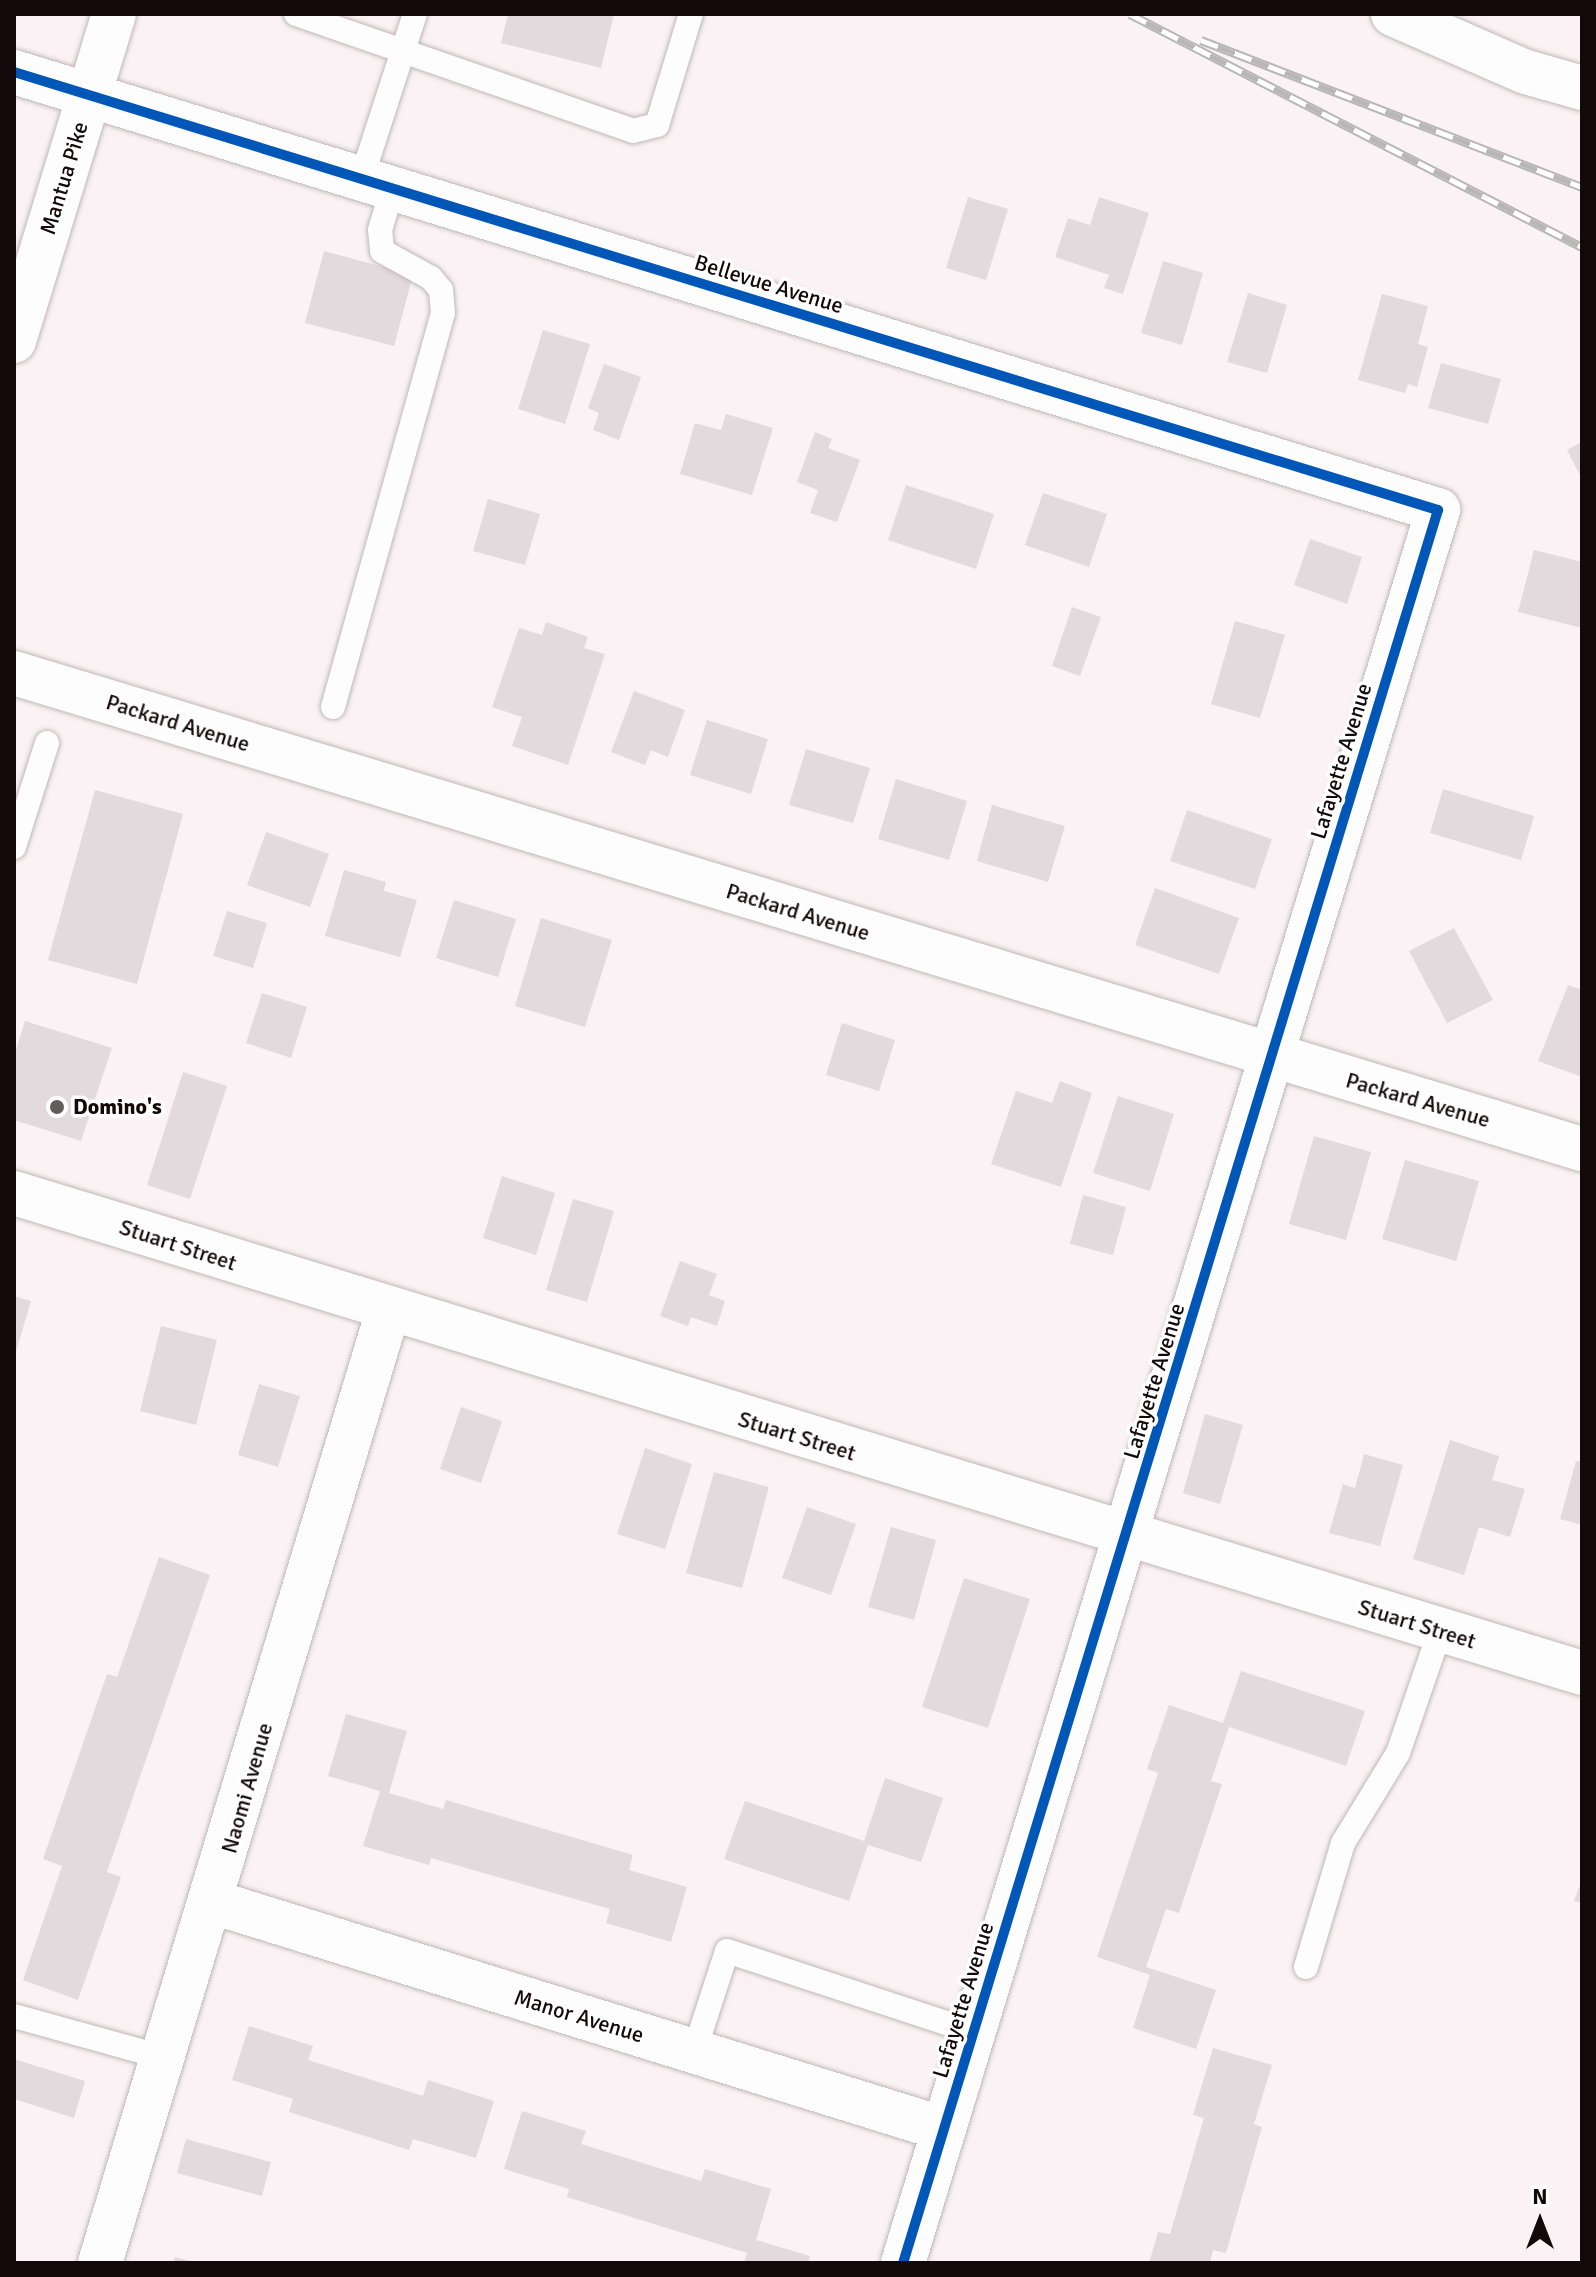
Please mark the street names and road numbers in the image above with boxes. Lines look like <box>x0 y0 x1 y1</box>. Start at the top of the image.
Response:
street label: Mantua Pike <box>34 118 94 238</box>
street label: Bellevue Avenue <box>691 249 847 319</box>
street label: Lafayette Avenue <box>1305 680 1377 842</box>
street label: Packard Avenue <box>103 689 253 757</box>
street label: Packard Avenue <box>723 878 873 946</box>
street label: Packard Avenue <box>1343 1067 1493 1133</box>
street label: Stuart Street <box>116 1214 240 1276</box>
street label: Lafayette Avenue <box>1118 1300 1190 1462</box>
street label: Stuart Street <box>735 1406 859 1466</box>
street label: Stuart Street <box>1355 1594 1479 1654</box>
street label: Naomi Avenue <box>216 1720 278 1856</box>
street label: Lafayette Avenue <box>927 1919 999 2081</box>
street label: Manor Avenue <box>511 1984 647 2048</box>

